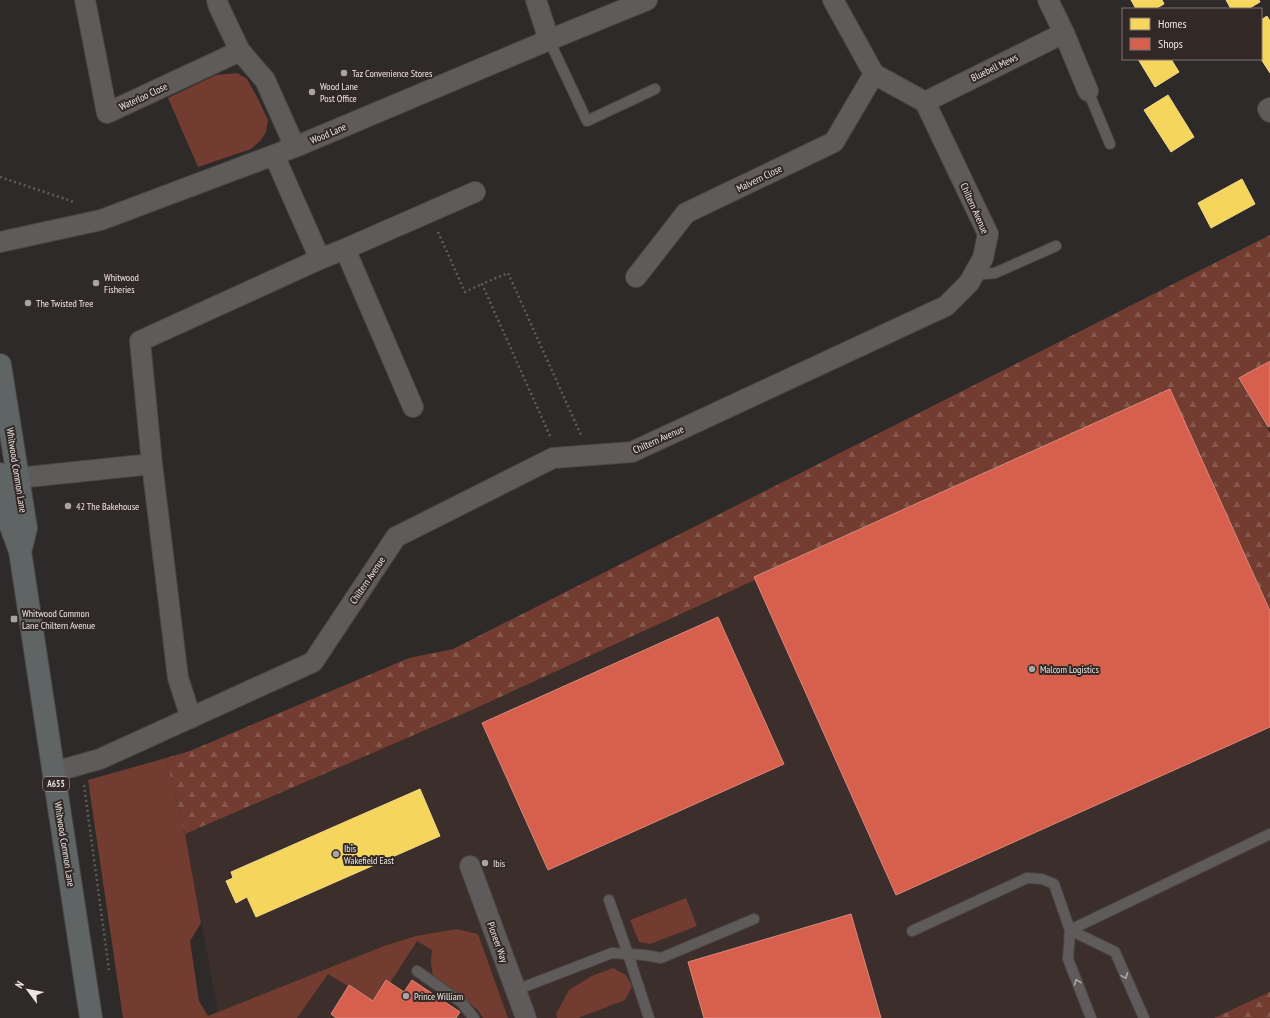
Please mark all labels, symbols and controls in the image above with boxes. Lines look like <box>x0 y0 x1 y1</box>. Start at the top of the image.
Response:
legend <box>1122 8 1262 60</box>
text: Homes <box>1158 16 1186 31</box>
text: Shops <box>1158 36 1183 51</box>
street label: Bluebell Mews <box>969 50 1020 84</box>
place label: Taz Convenience Stores <box>352 67 433 80</box>
marker: Taz Convenience Stores <box>339 68 349 78</box>
street label: Waterloo Close <box>117 80 169 113</box>
place label: Wood Lane Post Office <box>320 80 358 105</box>
marker: Wood Lane Post Office <box>307 87 317 97</box>
street label: Wood Lane <box>308 120 348 147</box>
street label: Malvern Close <box>734 162 784 195</box>
street label: Chiltern Avenue <box>958 181 992 236</box>
place label: Whitwood Fisheries <box>104 271 139 296</box>
marker: Whitwood Fisheries <box>91 278 101 288</box>
place label: The Twisted Tree <box>36 297 93 310</box>
marker: The Twisted Tree <box>23 298 33 308</box>
street label: Chiltern Avenue <box>631 422 686 456</box>
street label: Whitwood Common Lane <box>3 427 30 514</box>
place label: 42 The Bakehouse <box>76 500 139 513</box>
marker: 42 The Bakehouse <box>63 501 73 511</box>
street label: Chiltern Avenue <box>347 554 388 607</box>
place label: Whitwood Common Lane Chiltern Avenue <box>22 607 95 632</box>
marker: Whitwood Common Lane Chiltern Avenue <box>9 614 19 624</box>
place label: Malcom Logistics <box>1040 663 1099 676</box>
marker: Malcom Logistics <box>1027 664 1037 674</box>
road number: A655 <box>43 777 69 791</box>
street label: Whitwood Common Lane <box>51 801 78 888</box>
place label: Ibis Wakefield East <box>344 842 394 867</box>
marker: Ibis Wakefield East <box>331 849 341 859</box>
place label: Ibis <box>493 857 506 870</box>
marker: Ibis <box>480 858 490 868</box>
street label: Pioneer Way <box>484 920 511 965</box>
north arrow <box>8 970 48 1010</box>
one-way arrow <box>1121 973 1129 980</box>
text: N <box>12 978 27 991</box>
one-way arrow <box>1074 978 1082 986</box>
place label: Prince William <box>414 990 463 1003</box>
marker: Prince William <box>401 991 411 1001</box>

